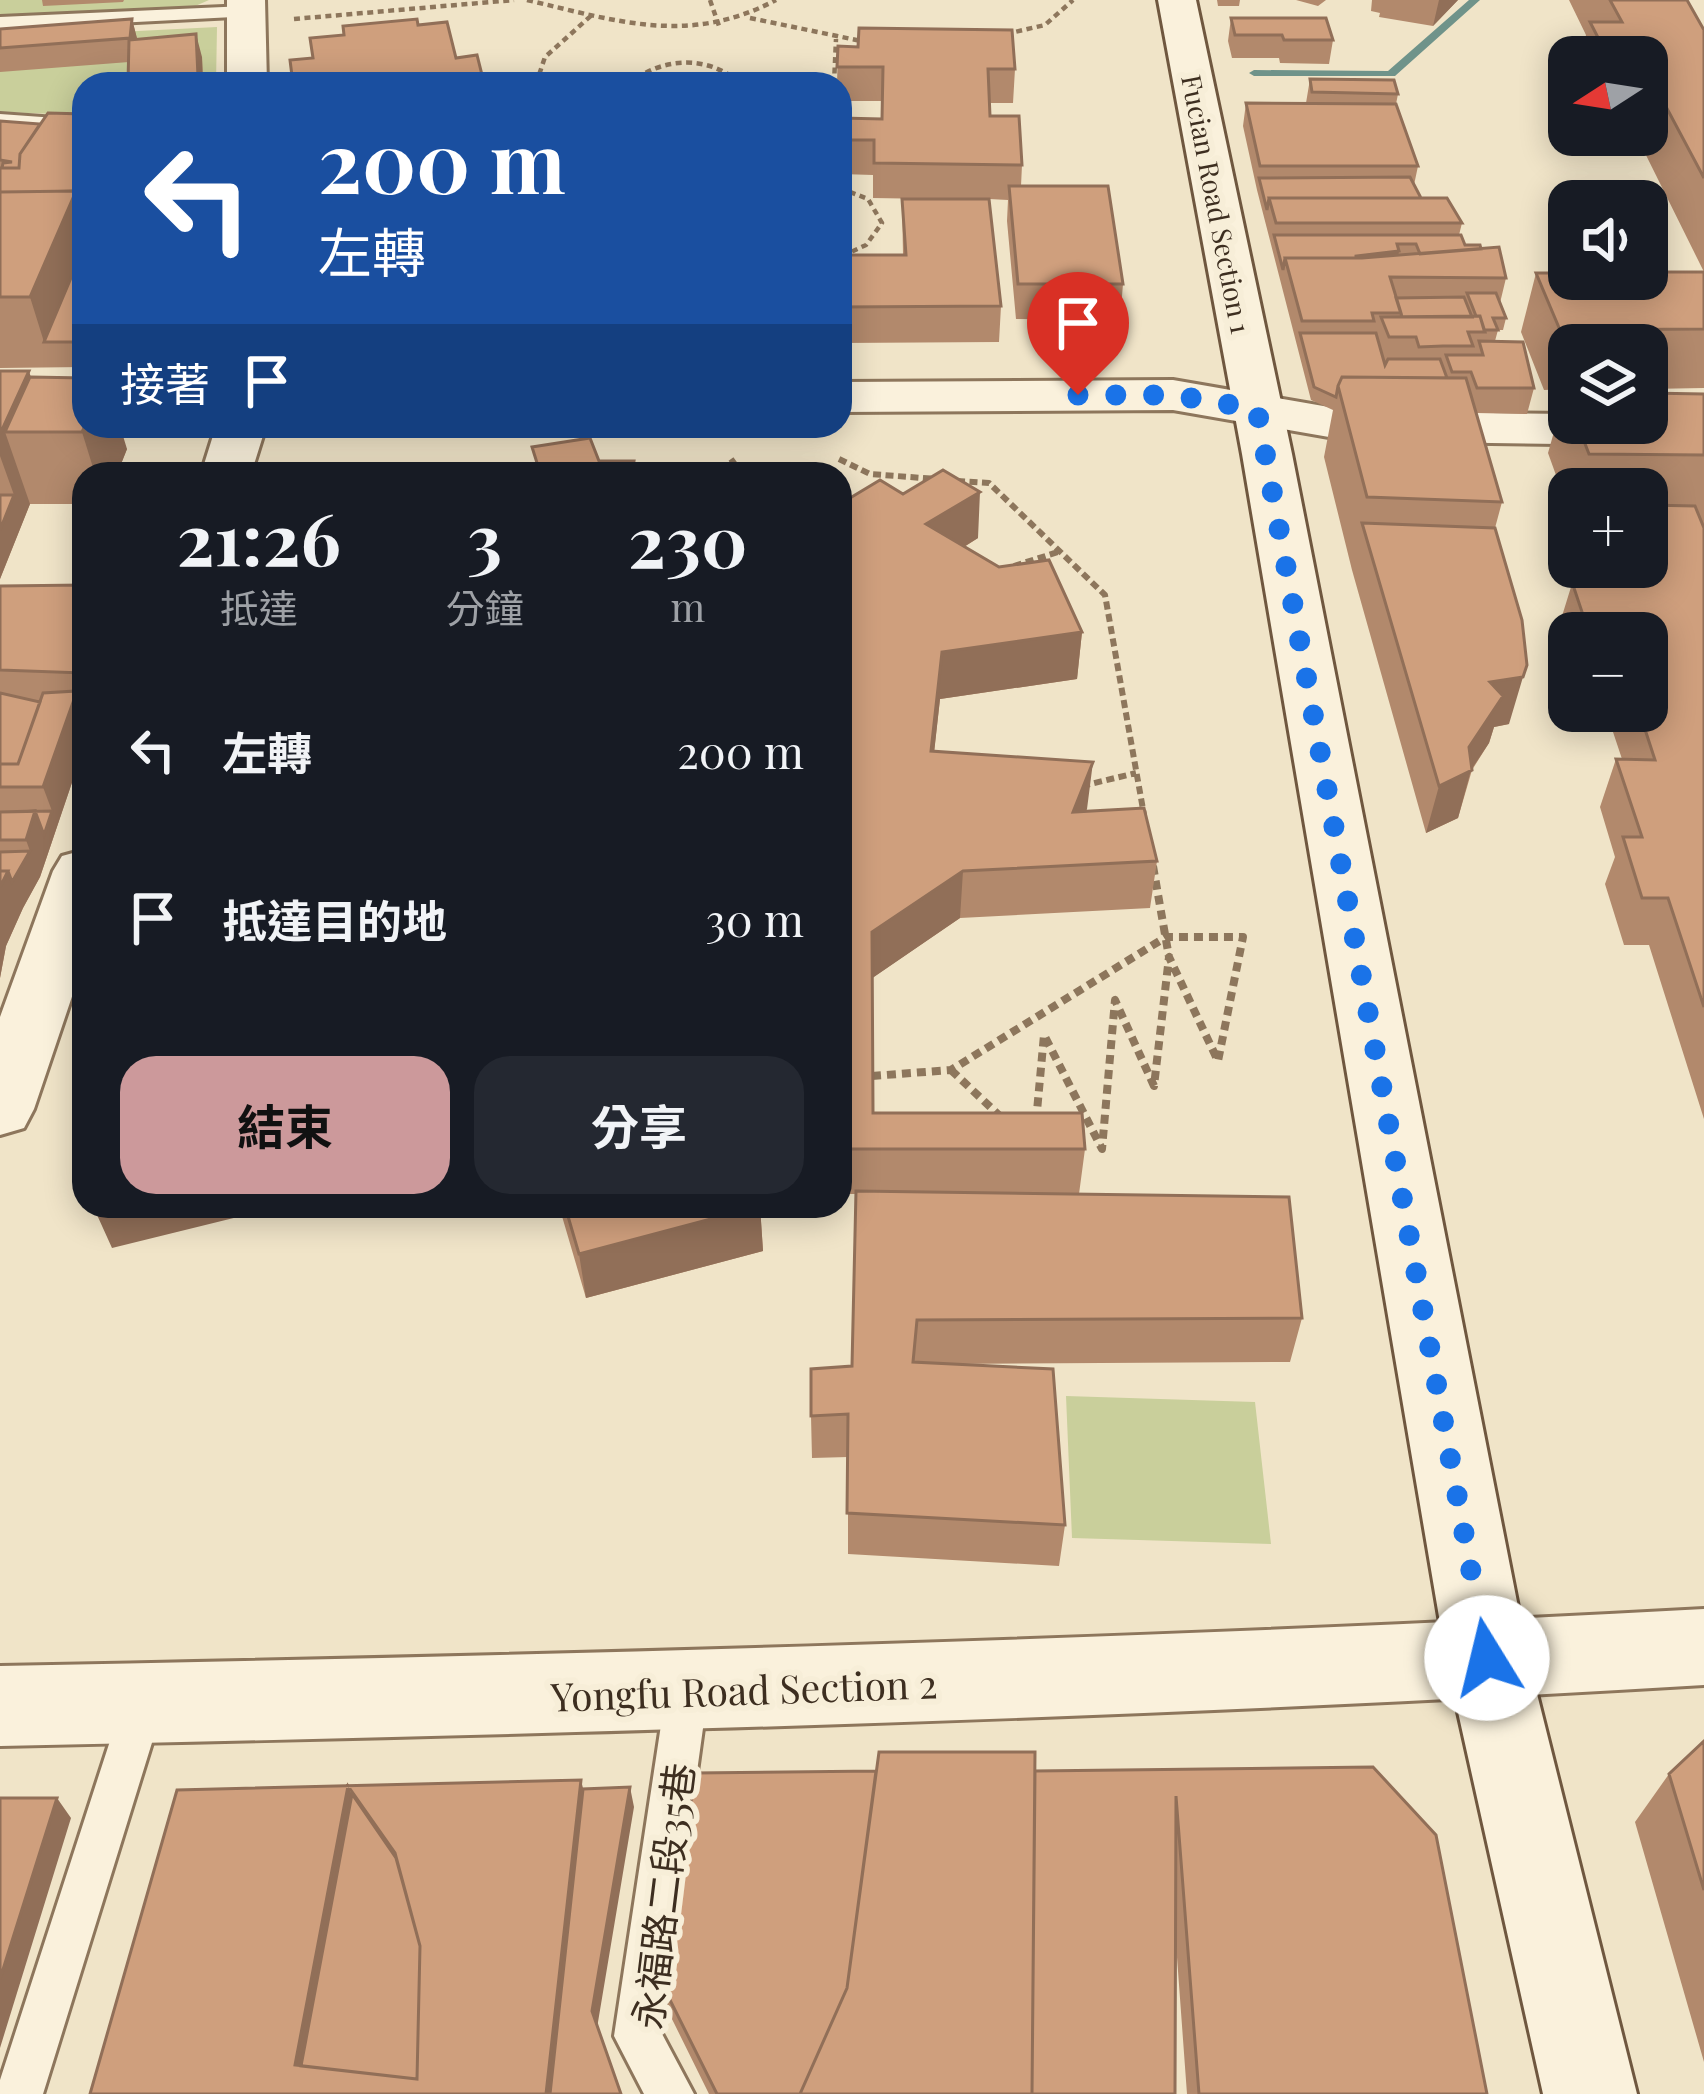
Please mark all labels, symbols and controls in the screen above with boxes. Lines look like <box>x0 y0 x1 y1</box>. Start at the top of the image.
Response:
north arrow <box>1548 36 1668 156</box>
map controls <box>1548 36 1668 732</box>
street label: Fucian Road Section 1 <box>1174 71 1260 337</box>
text: 200 m <box>318 103 566 215</box>
icon: left <box>120 120 276 276</box>
button: sound <box>1548 180 1668 300</box>
text: 左轉 <box>318 215 426 287</box>
pin <box>1027 272 1129 395</box>
icon: arrive <box>1045 290 1111 356</box>
button: layers <box>1548 324 1668 444</box>
icon: arrive <box>234 348 300 414</box>
text: 接著 <box>120 352 210 412</box>
button: + <box>1548 468 1668 588</box>
text: 21:26 <box>177 488 341 584</box>
text: 3 <box>467 488 502 584</box>
text: 230 <box>628 490 747 586</box>
text: m <box>670 580 705 632</box>
text: 抵達 <box>220 581 298 633</box>
text: 分鐘 <box>445 581 523 633</box>
button: − <box>1548 612 1668 732</box>
icon: left <box>120 717 186 783</box>
text: 200 m <box>677 720 804 780</box>
text: 左轉 <box>222 721 312 781</box>
icon: arrive <box>120 885 186 951</box>
text: 30 m <box>706 888 804 948</box>
text: 抵達目的地 <box>222 889 447 949</box>
button: 結束 <box>120 1056 450 1194</box>
button: 分享 <box>474 1056 804 1194</box>
position arrow <box>1424 1595 1550 1721</box>
street label: Yongfu Road Section 2 <box>549 1656 938 1722</box>
street label: 永福路二段35巷 <box>620 1760 704 2032</box>

